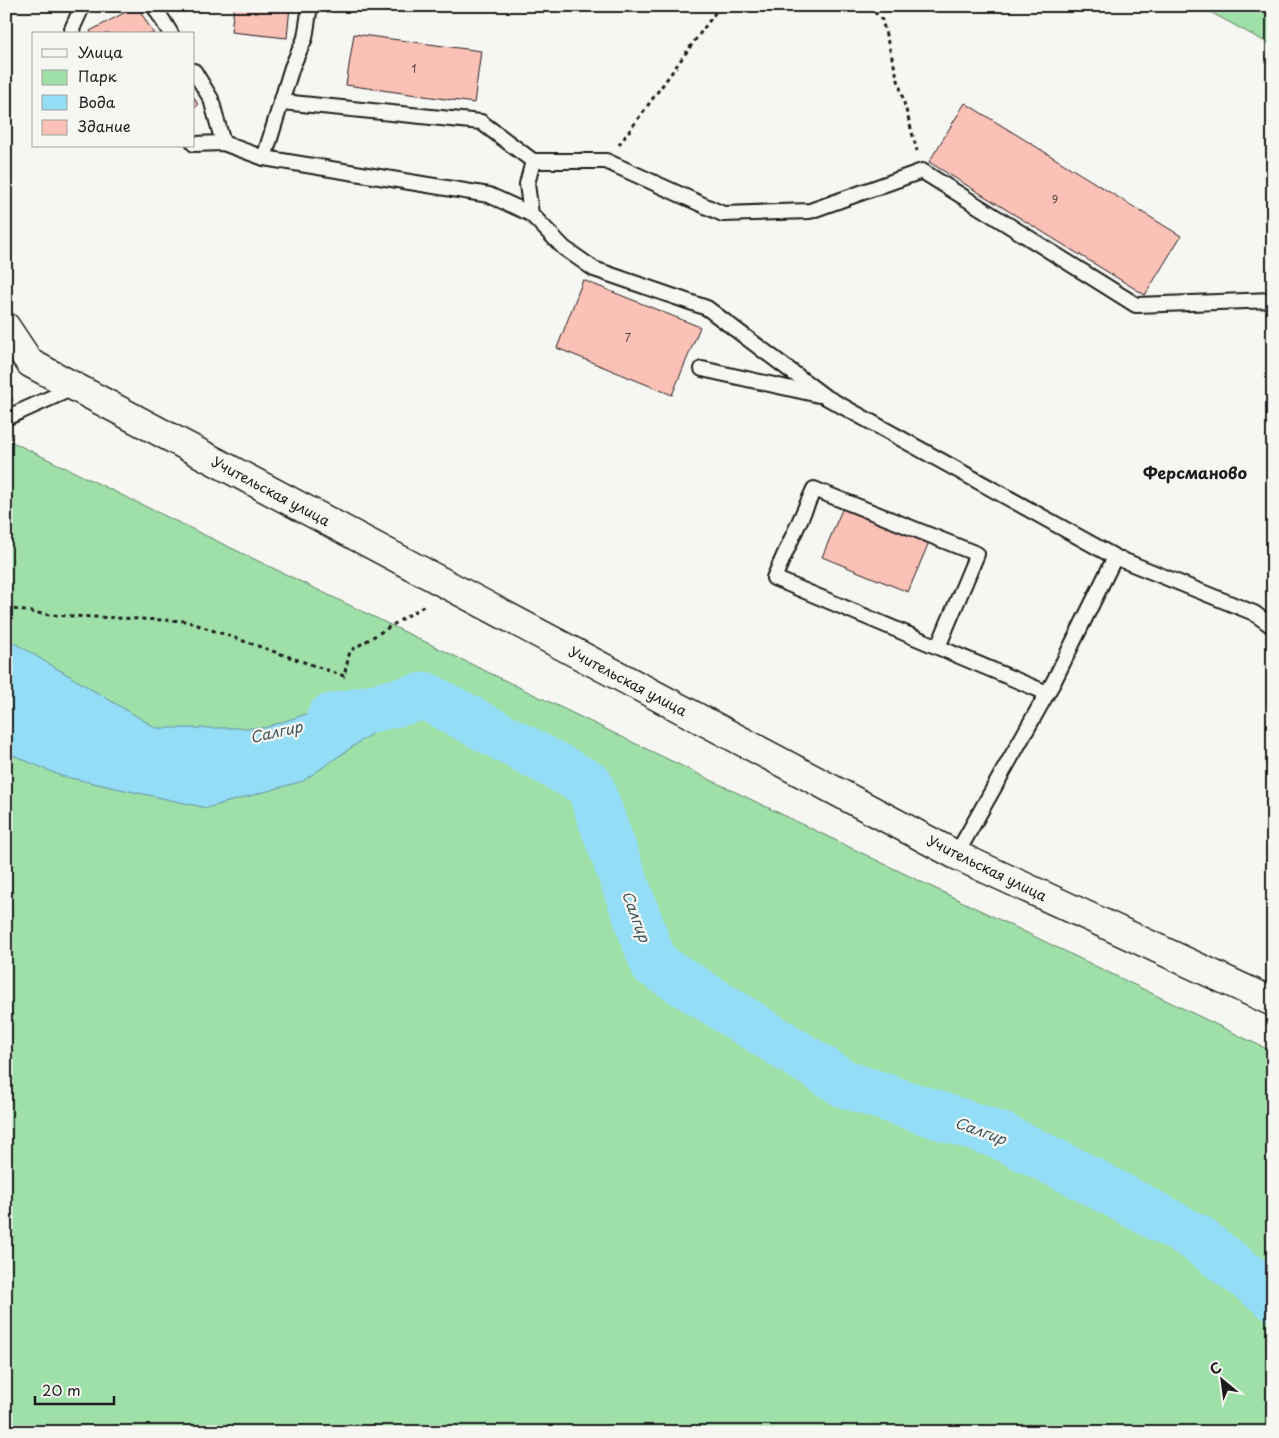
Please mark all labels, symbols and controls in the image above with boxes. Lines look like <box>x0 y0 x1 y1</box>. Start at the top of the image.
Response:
legend <box>32 32 195 148</box>
text: Улица <box>78 40 123 63</box>
house number: 1 <box>412 60 417 77</box>
text: Парк <box>78 64 117 87</box>
text: Вода <box>78 90 116 113</box>
text: Здание <box>78 114 131 137</box>
house number: 9 <box>1052 191 1058 208</box>
house number: 7 <box>625 329 631 346</box>
street label: Учительская улица <box>208 451 334 531</box>
district label: Ферсманово <box>1143 460 1247 484</box>
street label: Учительская улица <box>565 641 691 721</box>
water label: Салгир <box>248 714 305 748</box>
street label: Учительская улица <box>924 830 1051 906</box>
water label: Салгир <box>617 887 657 946</box>
water label: Салгир <box>952 1110 1011 1150</box>
north arrow <box>1196 1356 1246 1406</box>
text: С <box>1206 1356 1225 1380</box>
scale bar <box>35 1373 114 1405</box>
text: 20 m <box>42 1378 81 1401</box>

